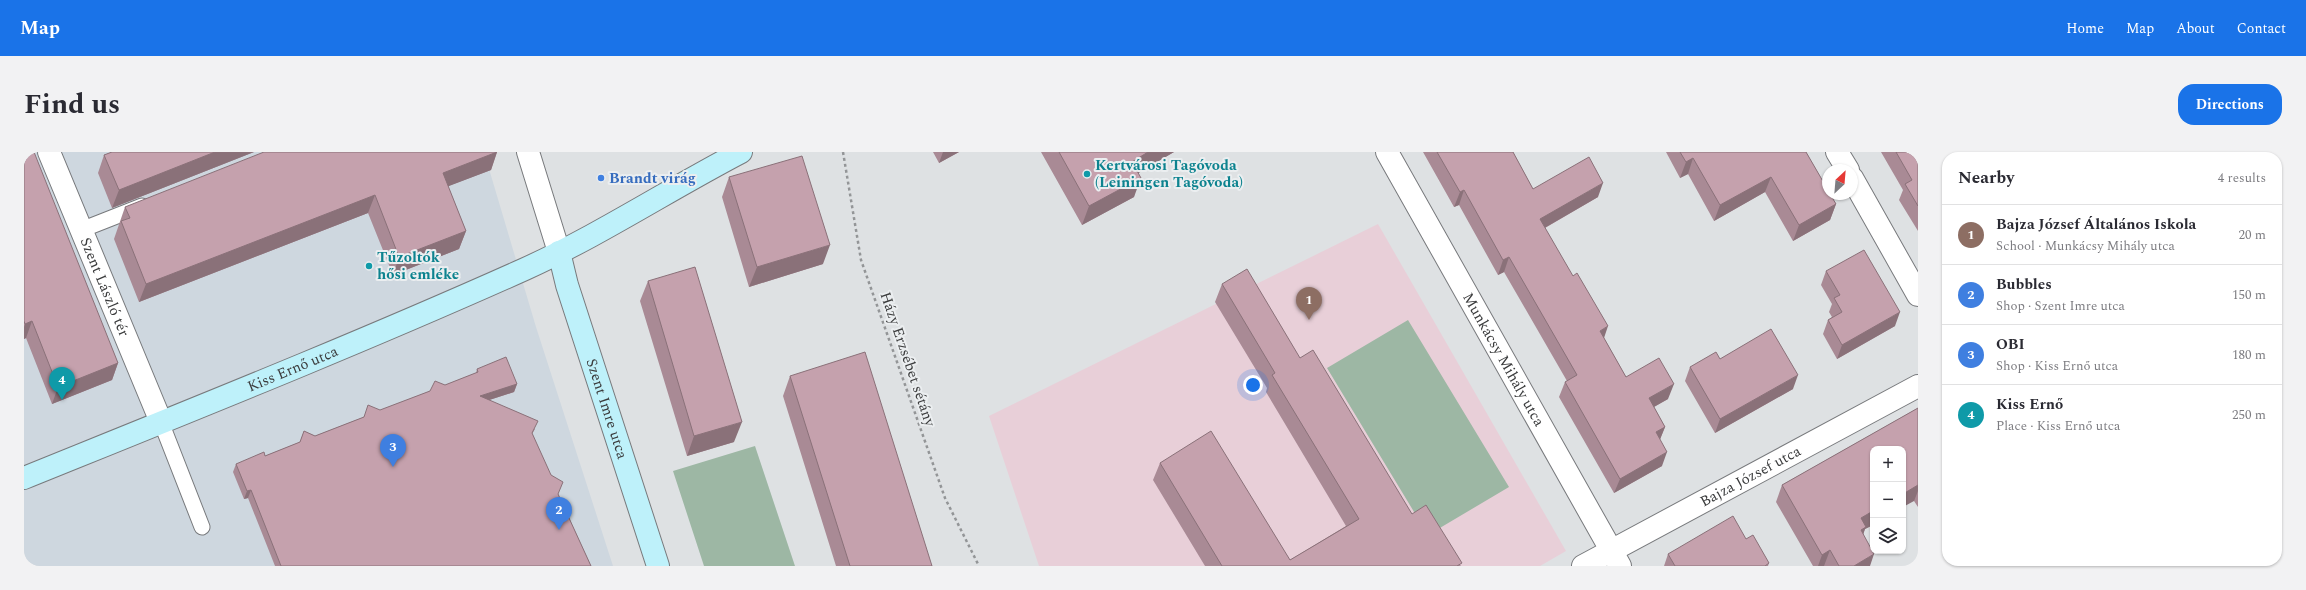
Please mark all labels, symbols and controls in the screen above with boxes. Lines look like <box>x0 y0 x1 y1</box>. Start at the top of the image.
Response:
text: Map <box>20 14 60 43</box>
text: Home <box>2066 18 2104 39</box>
text: Map <box>2126 18 2154 39</box>
text: About <box>2176 18 2215 39</box>
text: Contact <box>2237 18 2286 39</box>
text: Find us <box>24 83 120 126</box>
button: Directions <box>2178 84 2282 125</box>
place label: Kertvárosi Tagóvoda (Leiningen Tagóvoda) <box>1095 154 1243 194</box>
north arrow <box>1822 164 1858 200</box>
text: Nearby <box>1958 165 2014 191</box>
place label: Brandt virág <box>609 167 696 190</box>
text: 4 results <box>2218 168 2266 188</box>
marker: Kertvárosi Tagóvoda (Leiningen Tagóvoda) <box>1082 169 1092 179</box>
marker: Brandt virág <box>596 173 606 183</box>
text: Bajza József Általános Iskola <box>1996 213 2196 236</box>
text: 1 <box>1967 225 1975 245</box>
text: 20 m <box>2239 225 2266 245</box>
street label: Szent László tér <box>74 234 135 340</box>
text: School · Munkácsy Mihály utca <box>1996 236 2175 256</box>
place label: Tűzoltók hősi emléke <box>377 246 459 286</box>
marker: Tűzoltók hősi emléke <box>364 261 374 271</box>
text: Bubbles <box>1996 273 2052 296</box>
text: 2 <box>1967 285 1975 305</box>
text: 150 m <box>2232 285 2266 305</box>
pin: 1 <box>1296 287 1322 320</box>
street label: Munkácsy Mihály utca <box>1456 288 1551 431</box>
street label: Házy Erzsébet sétány <box>874 289 942 430</box>
text: Shop · Szent Imre utca <box>1996 296 2125 316</box>
text: OBI <box>1996 333 2025 356</box>
street label: Kiss Ernő utca <box>244 340 342 398</box>
text: 3 <box>1967 345 1975 365</box>
text: 180 m <box>2232 345 2266 365</box>
street label: Szent Imre utca <box>580 356 634 463</box>
text: Shop · Kiss Ernő utca <box>1996 356 2118 376</box>
pin: 4 <box>49 367 75 400</box>
your location <box>1243 375 1263 395</box>
text: Kiss Ernő <box>1996 393 2063 416</box>
text: 4 <box>1967 405 1975 425</box>
text: 250 m <box>2232 405 2266 425</box>
text: Place · Kiss Ernő utca <box>1996 416 2120 436</box>
pin: 3 <box>380 434 406 467</box>
street label: Bajza József utca <box>1696 440 1806 513</box>
map controls <box>1870 446 1906 554</box>
button: + <box>1870 446 1906 482</box>
button: − <box>1870 482 1906 518</box>
pin: 2 <box>546 497 572 530</box>
button: layers <box>1870 518 1906 554</box>

